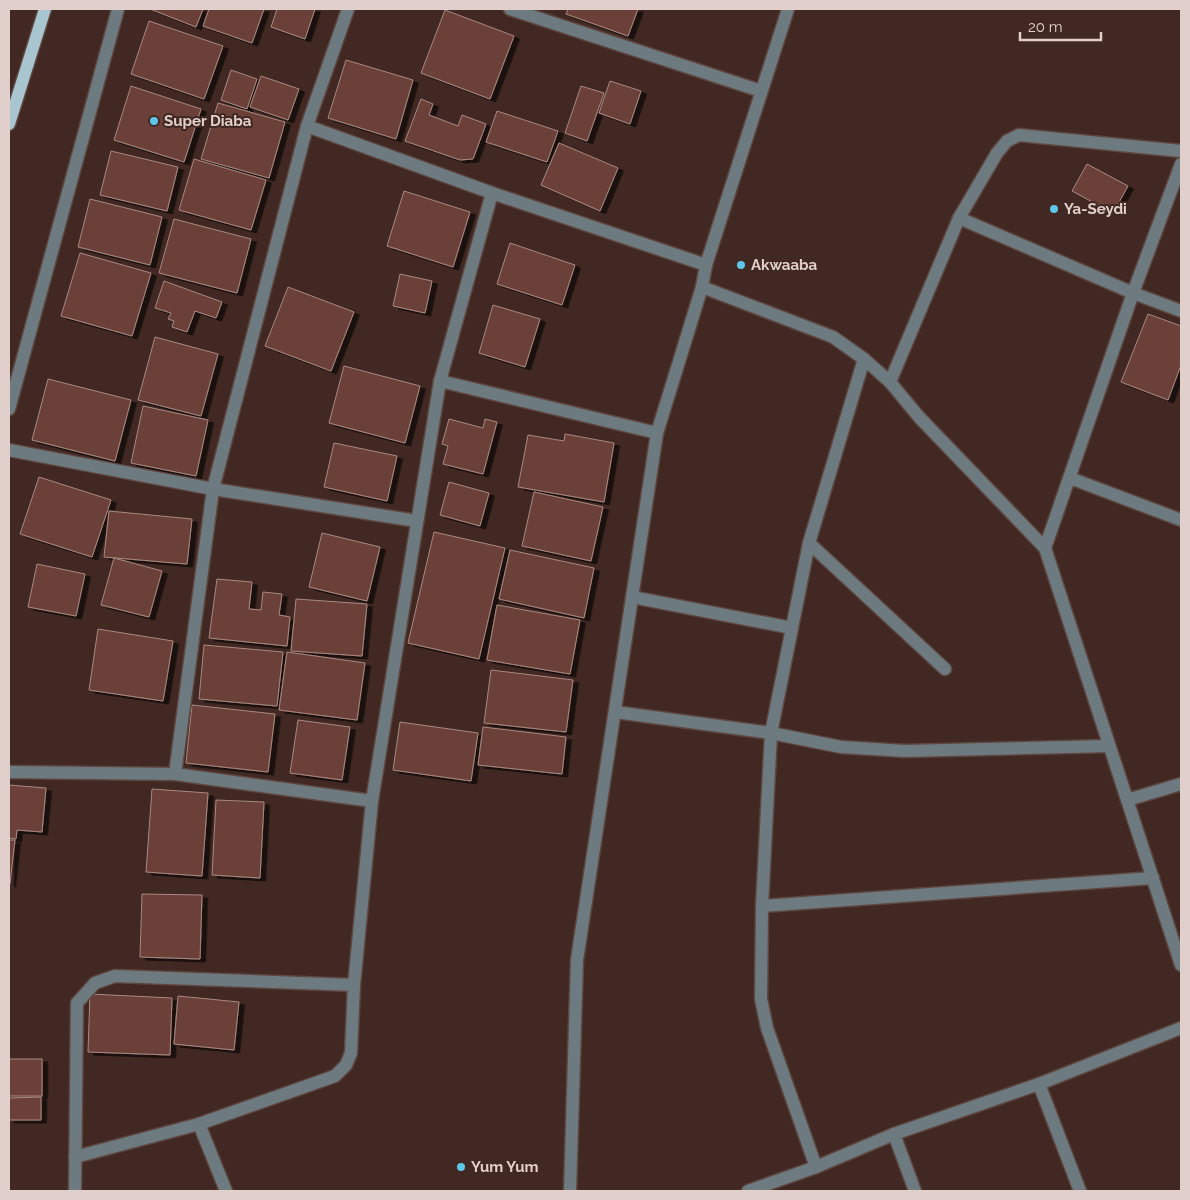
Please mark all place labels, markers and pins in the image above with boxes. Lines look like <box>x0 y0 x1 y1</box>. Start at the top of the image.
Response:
place label: Super Diaba <box>164 112 252 130</box>
marker: Super Diaba <box>148 115 160 127</box>
place label: Ya-Seydi <box>1064 200 1127 218</box>
marker: Ya-Seydi <box>1048 203 1060 215</box>
place label: Akwaaba <box>751 256 818 274</box>
marker: Akwaaba <box>735 259 747 271</box>
place label: Yum Yum <box>471 1158 539 1176</box>
marker: Yum Yum <box>455 1161 467 1173</box>

